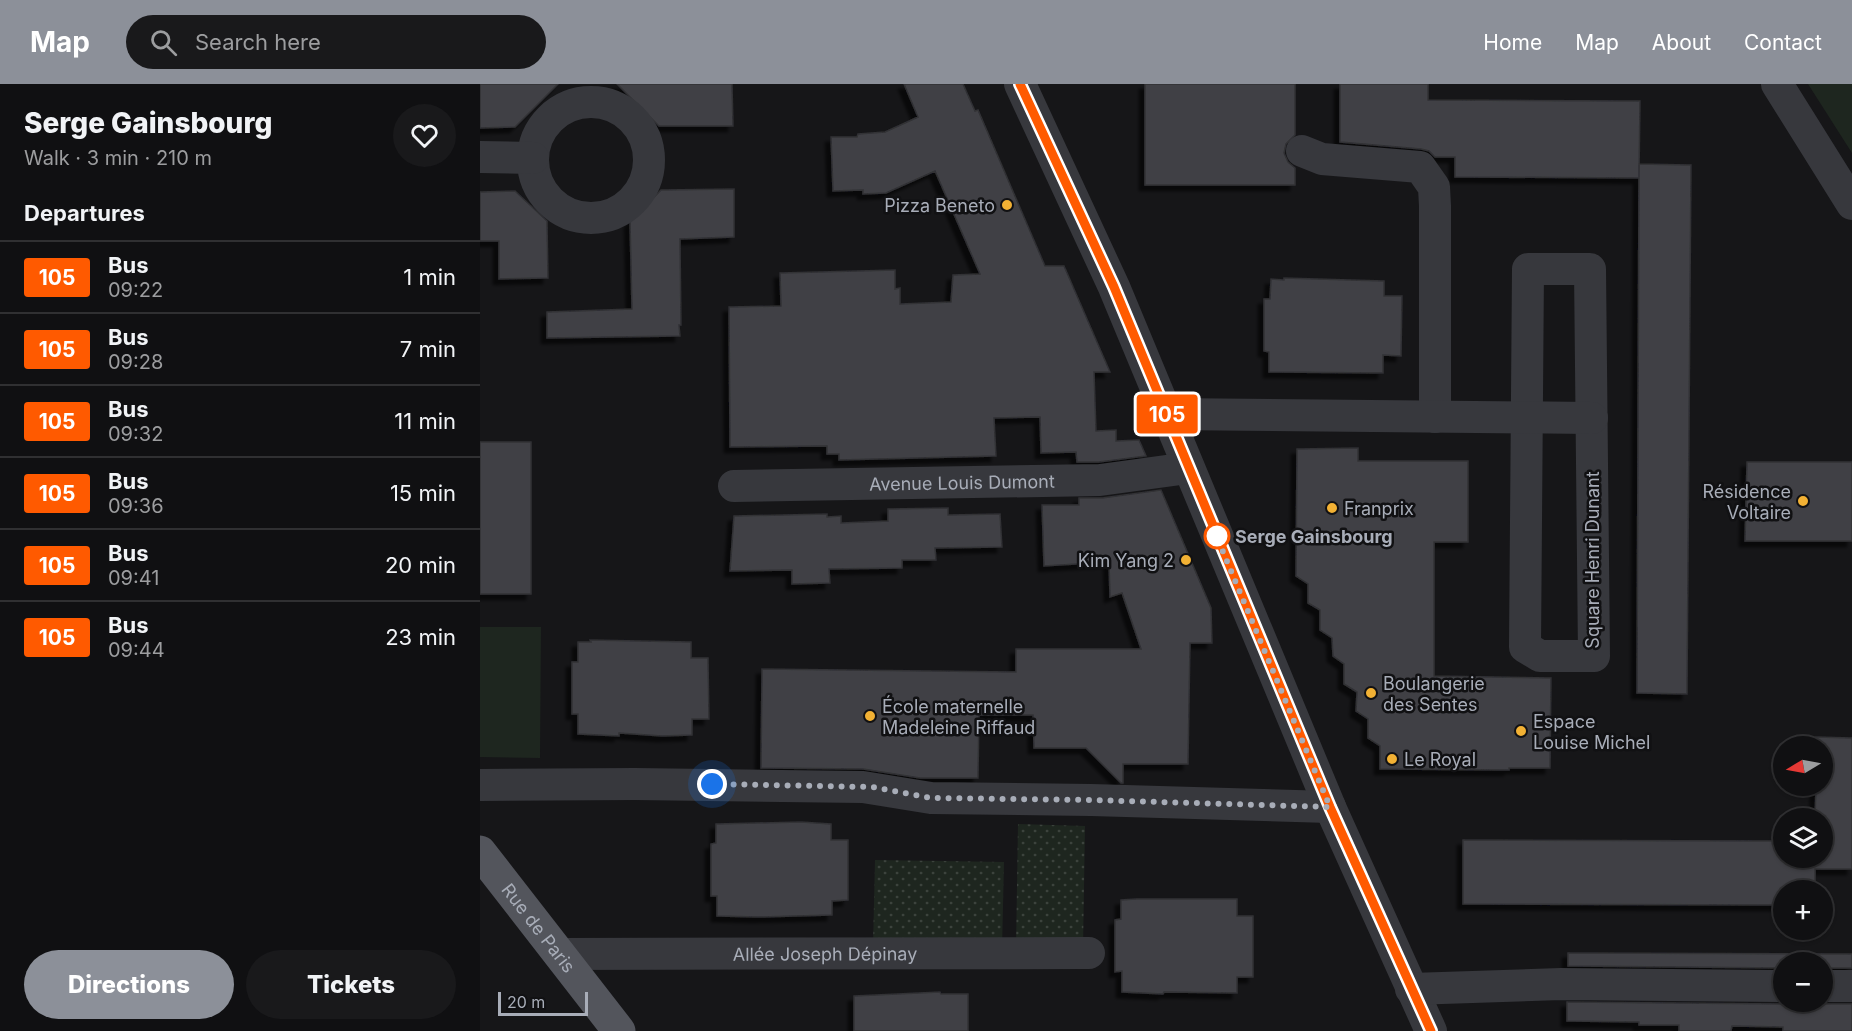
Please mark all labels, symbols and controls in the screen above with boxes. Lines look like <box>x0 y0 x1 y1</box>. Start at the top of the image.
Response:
search box <box>126 15 546 69</box>
text: Map <box>30 25 90 59</box>
icon: search <box>147 26 180 59</box>
text: Search here <box>195 29 321 55</box>
text: Home <box>1483 30 1542 55</box>
text: Map <box>1575 30 1619 55</box>
text: About <box>1652 30 1711 55</box>
text: Contact <box>1744 30 1822 55</box>
button: heart <box>393 104 456 167</box>
text: Serge Gainsbourg <box>24 106 272 140</box>
text: Walk · 3 min · 210 m <box>24 146 212 170</box>
place label: Pizza Beneto <box>884 195 995 216</box>
marker: Pizza Beneto <box>1000 198 1014 212</box>
text: Departures <box>24 200 145 226</box>
text: Bus <box>108 252 149 278</box>
text: 1 min <box>403 264 456 290</box>
text: 105 <box>39 265 75 290</box>
text: 09:22 <box>108 278 163 302</box>
text: Bus <box>108 324 149 350</box>
text: 7 min <box>400 336 456 362</box>
text: 105 <box>39 337 75 362</box>
text: 09:28 <box>108 350 163 374</box>
line badge: 105 <box>1132 394 1202 434</box>
text: Bus <box>108 396 149 422</box>
text: 105 <box>1149 402 1185 427</box>
text: 11 min <box>394 408 456 434</box>
text: 105 <box>39 409 75 434</box>
text: 09:32 <box>108 422 163 446</box>
text: Bus <box>108 468 149 494</box>
street label: Avenue Louis Dumont <box>869 470 1055 494</box>
street label: Square Henri Dunant <box>1582 471 1603 649</box>
text: 15 min <box>390 480 456 506</box>
text: 105 <box>39 481 75 506</box>
place label: Résidence Voltaire <box>1702 481 1791 523</box>
text: 09:36 <box>108 494 164 518</box>
marker: Résidence Voltaire <box>1796 494 1810 508</box>
place label: Franprix <box>1344 498 1414 519</box>
marker: Franprix <box>1325 501 1339 515</box>
marker: Serge Gainsbourg <box>1204 523 1230 549</box>
place label: Serge Gainsbourg <box>1235 526 1393 547</box>
text: Bus <box>108 540 149 566</box>
place label: Kim Yang 2 <box>1078 550 1174 571</box>
text: 20 min <box>385 552 456 578</box>
text: 105 <box>39 553 75 578</box>
marker: Kim Yang 2 <box>1179 553 1193 567</box>
text: 09:41 <box>108 566 159 590</box>
text: Bus <box>108 612 149 638</box>
text: 23 min <box>385 624 456 650</box>
text: 105 <box>39 625 75 650</box>
text: 09:44 <box>108 638 165 662</box>
place label: Boulangerie des Sentes <box>1383 673 1485 715</box>
marker: Boulangerie des Sentes <box>1364 686 1378 700</box>
place label: École maternelle Madeleine Riffaud <box>882 695 1035 738</box>
marker: École maternelle Madeleine Riffaud <box>863 709 877 723</box>
place label: Espace Louise Michel <box>1533 711 1650 753</box>
marker: Espace Louise Michel <box>1514 724 1528 738</box>
north arrow <box>1773 736 1833 796</box>
map controls <box>1773 736 1833 1012</box>
place label: Le Royal <box>1404 749 1476 770</box>
marker: Le Royal <box>1385 752 1399 766</box>
your location <box>697 769 727 799</box>
button: layers <box>1773 808 1833 868</box>
street label: Rue de Paris <box>498 879 580 977</box>
button: + <box>1773 880 1833 940</box>
street label: Allée Joseph Dépinay <box>733 943 917 964</box>
button: Directions <box>24 950 234 1019</box>
button: Tickets <box>246 950 456 1019</box>
button: − <box>1773 952 1833 1012</box>
scale bar <box>498 989 588 1016</box>
text: 20 m <box>507 992 545 1012</box>

